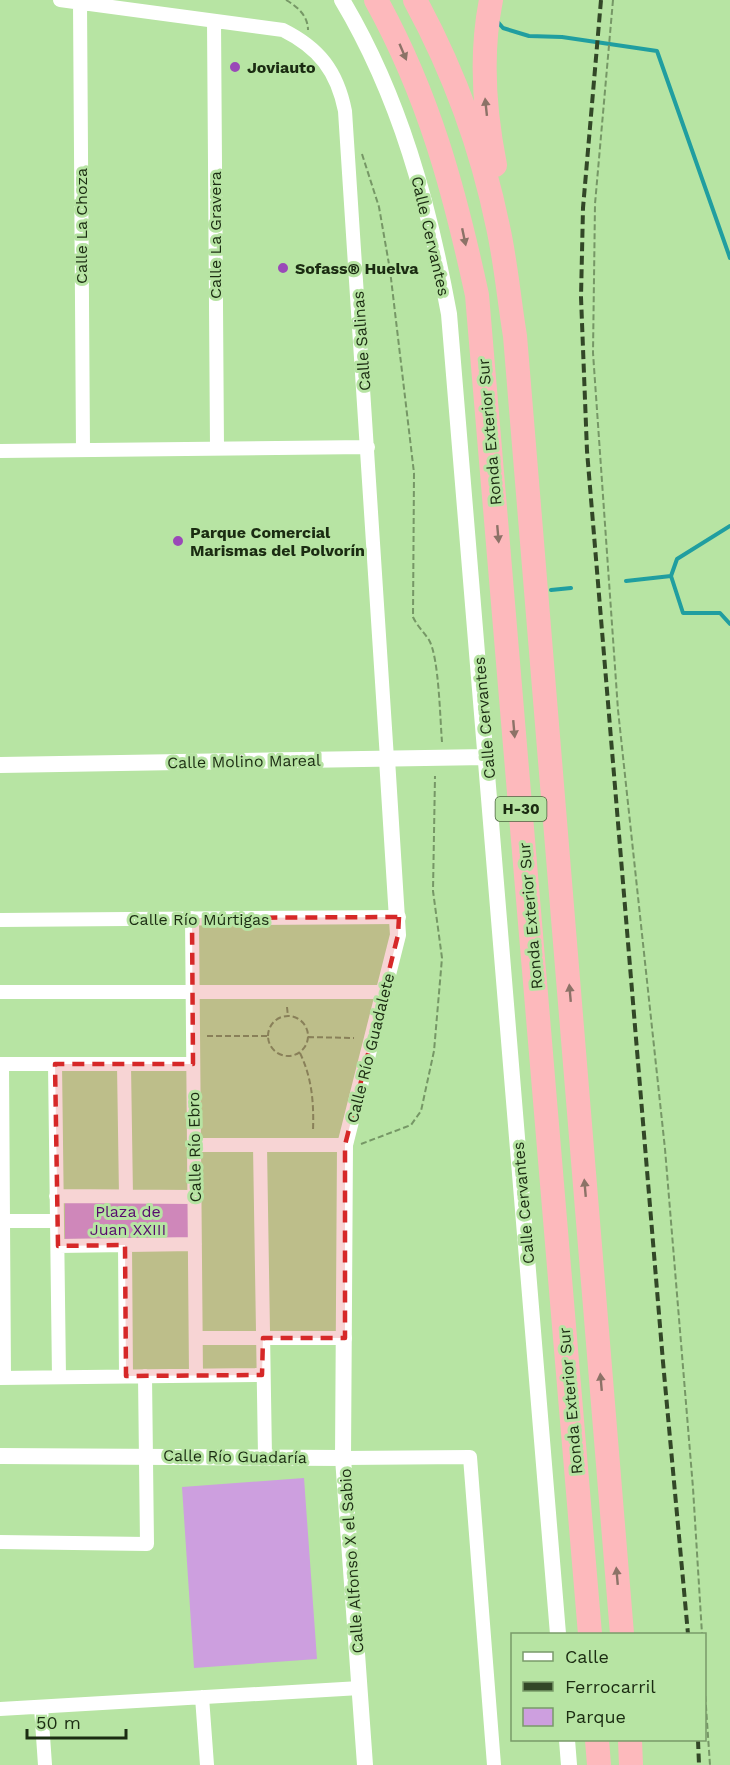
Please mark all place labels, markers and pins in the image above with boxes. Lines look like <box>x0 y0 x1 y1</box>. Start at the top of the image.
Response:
place label: Joviauto <box>247 58 316 77</box>
marker: Joviauto <box>228 60 242 74</box>
place label: Sofass® Huelva <box>295 259 419 278</box>
marker: Sofass® Huelva <box>276 261 290 275</box>
place label: Parque Comercial Marismas del Polvorín <box>190 523 365 560</box>
marker: Parque Comercial Marismas del Polvorín <box>171 534 185 548</box>

